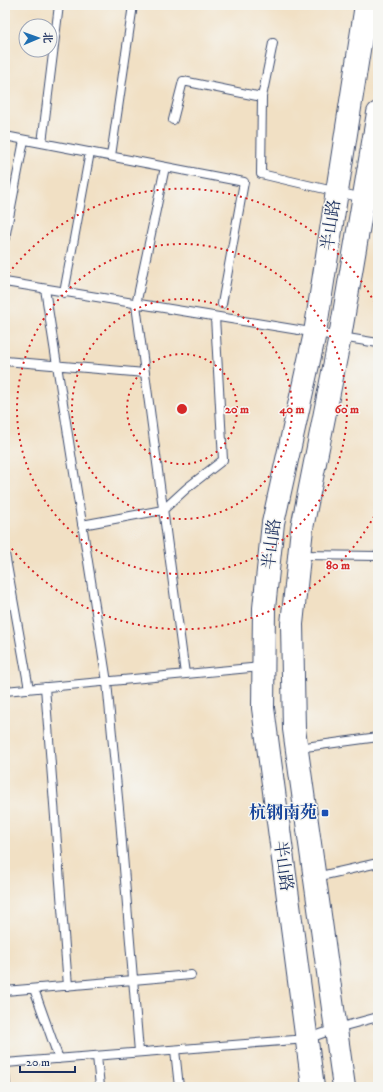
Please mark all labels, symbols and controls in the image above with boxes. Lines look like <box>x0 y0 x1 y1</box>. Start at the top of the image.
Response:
north arrow <box>18 18 58 58</box>
text: 北 <box>40 32 54 43</box>
street label: 半山路 <box>317 198 345 252</box>
centre of rings <box>175 402 189 416</box>
text: 20 m <box>225 402 249 417</box>
text: 40 m <box>279 402 304 417</box>
text: 60 m <box>335 402 359 417</box>
street label: 半山路 <box>258 517 286 571</box>
text: 80 m <box>326 558 350 573</box>
place label: 杭钢南苑 <box>249 802 317 824</box>
marker: 杭钢南苑 <box>320 808 330 818</box>
street label: 半山路 <box>269 839 297 893</box>
scale bar <box>20 1048 75 1074</box>
text: 20 m <box>26 1055 50 1070</box>

